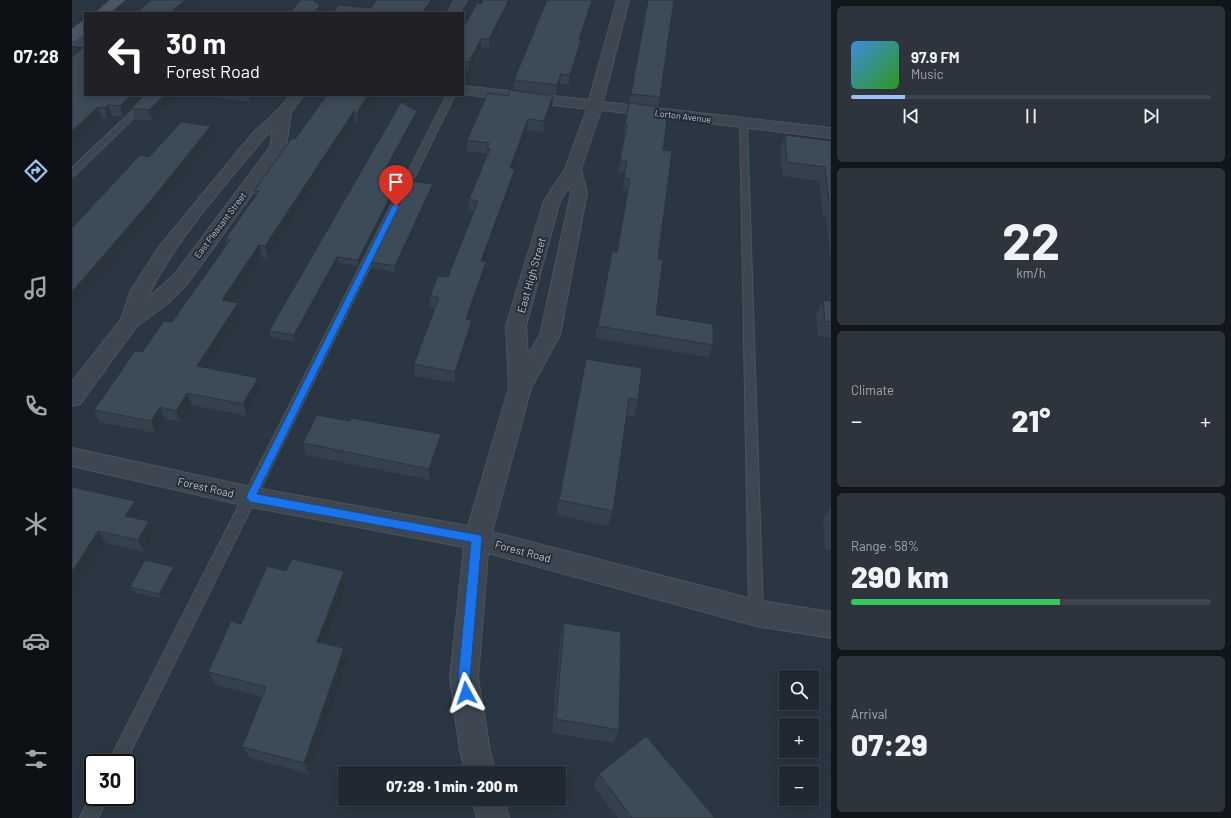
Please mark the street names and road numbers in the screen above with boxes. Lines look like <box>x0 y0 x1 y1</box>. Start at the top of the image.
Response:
street label: Lorton Avenue <box>654 107 712 125</box>
street label: East Pleasant Street <box>192 190 248 260</box>
street label: East High Street <box>514 236 548 314</box>
street label: Forest Road <box>177 474 235 500</box>
street label: Forest Road <box>494 537 552 565</box>

